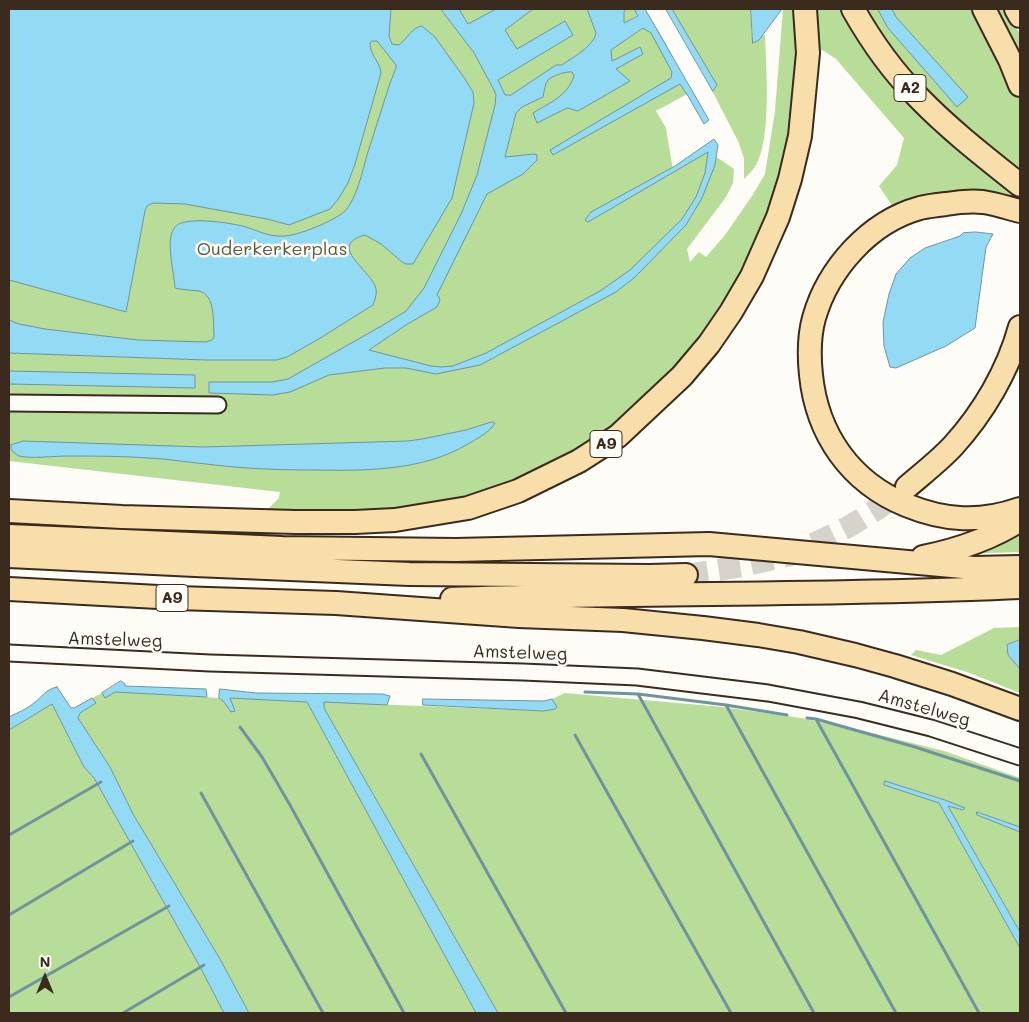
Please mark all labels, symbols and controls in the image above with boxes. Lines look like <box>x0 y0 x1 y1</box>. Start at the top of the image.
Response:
road number: A2 <box>894 75 926 102</box>
park label: Ouderkerkerplas <box>197 238 347 260</box>
road number: A9 <box>590 430 622 458</box>
road number: A9 <box>156 584 188 612</box>
street label: Amstelweg <box>67 628 163 652</box>
street label: Amstelweg <box>472 641 568 665</box>
street label: Amstelweg <box>876 685 972 731</box>
north arrow <box>20 952 70 1002</box>
text: N <box>40 952 50 971</box>

